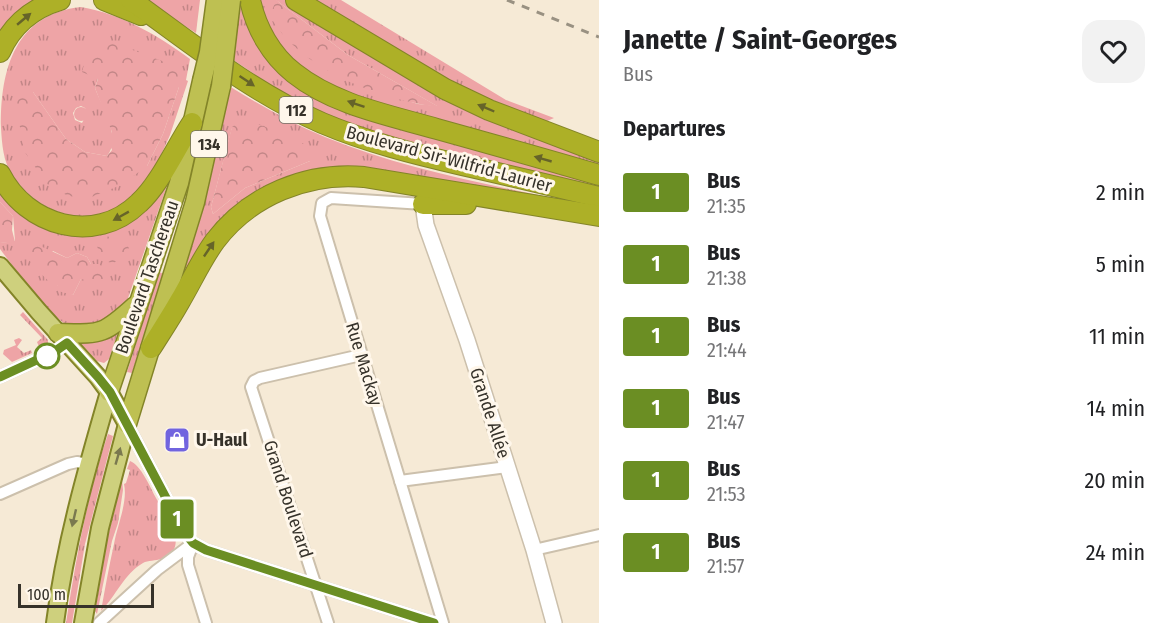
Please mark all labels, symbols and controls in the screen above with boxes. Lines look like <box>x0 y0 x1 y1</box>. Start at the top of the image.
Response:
one-way arrow <box>16 13 31 26</box>
button: heart <box>1082 20 1145 83</box>
text: Janette / Saint-Georges <box>623 23 897 56</box>
text: Bus <box>623 62 653 86</box>
one-way arrow <box>239 75 255 86</box>
road number: 112 <box>280 97 312 123</box>
one-way arrow <box>346 99 364 109</box>
one-way arrow <box>476 103 494 113</box>
text: Departures <box>623 115 725 142</box>
street label: Boulevard Sir-Wilfrid-Laurier <box>344 121 555 197</box>
road number: 134 <box>191 131 227 157</box>
one-way arrow <box>534 154 552 163</box>
text: Bus <box>707 167 740 194</box>
text: 1 <box>652 179 660 205</box>
text: 2 min <box>1096 179 1145 206</box>
text: 21:35 <box>707 194 746 218</box>
street label: Boulevard Taschereau <box>110 197 184 357</box>
one-way arrow <box>112 211 129 221</box>
text: Bus <box>707 239 740 266</box>
one-way arrow <box>203 242 215 258</box>
text: 1 <box>652 251 660 277</box>
text: 5 min <box>1096 251 1145 278</box>
text: 21:38 <box>707 266 747 290</box>
text: Bus <box>707 311 740 338</box>
street label: Rue Mackay <box>341 319 387 409</box>
text: 1 <box>652 323 660 349</box>
text: 11 min <box>1089 323 1145 350</box>
text: 21:44 <box>707 338 747 362</box>
unlabelled marker <box>34 343 60 369</box>
street label: Grande Allée <box>465 365 515 461</box>
text: Bus <box>707 383 740 410</box>
text: 1 <box>652 395 660 421</box>
text: 14 min <box>1087 395 1145 422</box>
text: 21:47 <box>707 410 745 434</box>
shop icon: U-Haul <box>162 425 192 455</box>
place label: U-Haul <box>196 429 247 451</box>
street label: Grand Boulevard <box>259 437 317 561</box>
one-way arrow <box>114 447 123 465</box>
text: Bus <box>707 455 740 482</box>
text: 1 <box>652 467 660 493</box>
text: 20 min <box>1085 467 1145 494</box>
text: 21:53 <box>707 482 746 506</box>
line badge: 1 <box>158 500 196 538</box>
text: 1 <box>173 506 181 532</box>
one-way arrow <box>69 508 78 527</box>
text: Bus <box>707 527 740 554</box>
text: 1 <box>652 539 660 565</box>
text: 24 min <box>1086 539 1145 566</box>
text: 21:57 <box>707 554 744 578</box>
scale bar <box>18 581 154 608</box>
text: 100 m <box>27 585 66 604</box>

